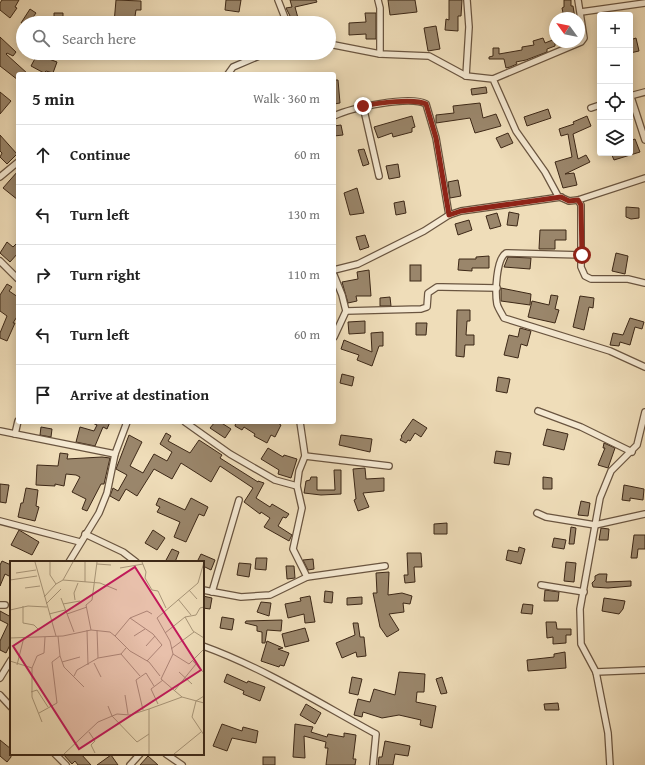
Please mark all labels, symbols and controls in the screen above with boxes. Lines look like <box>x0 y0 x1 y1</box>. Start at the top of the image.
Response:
north arrow <box>549 12 585 48</box>
map controls <box>597 12 633 156</box>
button: + <box>597 12 633 48</box>
search box <box>16 16 336 60</box>
icon: search <box>30 27 52 49</box>
text: Search here <box>62 28 136 49</box>
button: − <box>597 48 633 84</box>
button: locate <box>597 84 633 120</box>
text: 5 min <box>32 86 74 111</box>
text: Walk · 360 m <box>253 89 320 108</box>
route end <box>354 97 372 115</box>
button: layers <box>597 120 633 156</box>
icon: ahead <box>32 144 54 166</box>
text: Continue <box>70 144 131 165</box>
text: 60 m <box>294 145 320 164</box>
icon: left <box>32 204 54 226</box>
text: Turn left <box>70 204 129 225</box>
text: 130 m <box>288 205 320 224</box>
route start <box>573 246 591 264</box>
icon: right <box>32 264 54 286</box>
text: Turn right <box>70 264 141 285</box>
text: 110 m <box>288 265 320 284</box>
icon: left <box>32 324 54 346</box>
text: Turn left <box>70 324 129 345</box>
text: 60 m <box>294 325 320 344</box>
icon: arrive <box>32 384 54 406</box>
text: Arrive at destination <box>70 384 209 405</box>
inset map <box>10 561 204 755</box>

